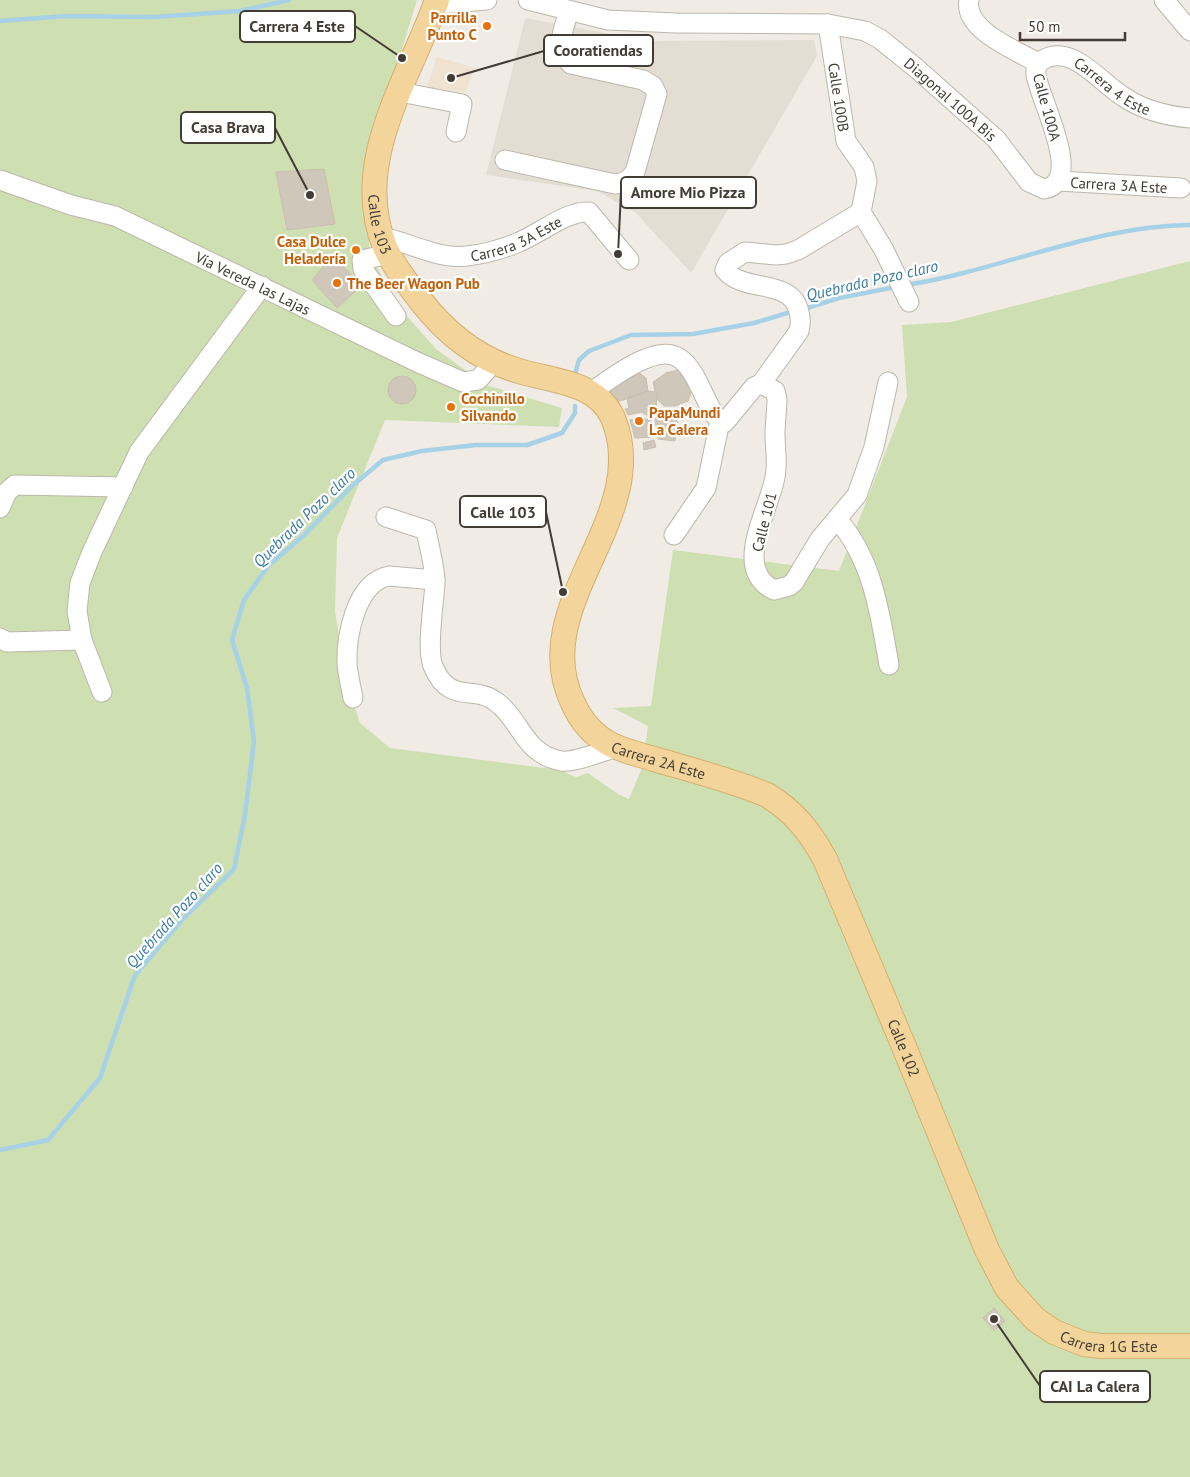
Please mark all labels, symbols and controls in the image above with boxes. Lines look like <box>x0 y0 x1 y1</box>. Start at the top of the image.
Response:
place label: Parrilla Punto C <box>427 8 478 44</box>
scale bar <box>1020 10 1125 42</box>
callout: Carrera 4 Este <box>240 11 355 42</box>
text: Carrera 4 Este <box>249 16 345 36</box>
text: 50 m <box>1028 17 1061 36</box>
marker: Parrilla Punto C <box>481 20 493 32</box>
callout: Cooratiendas <box>544 35 653 66</box>
text: Cooratiendas <box>553 40 643 60</box>
street label: Carrera 4 Este <box>1071 52 1153 119</box>
street label: Diagonal 100A Bis <box>901 53 1001 145</box>
street label: Calle 100B <box>825 61 854 133</box>
street label: Calle 100A <box>1029 71 1065 143</box>
callout: Casa Brava <box>181 112 275 143</box>
text: Casa Brava <box>191 117 265 137</box>
street label: Carrera 3A Este <box>1070 172 1168 197</box>
callout: Amore Mio Pizza <box>621 177 756 208</box>
text: Amore Mio Pizza <box>631 182 745 202</box>
street label: Calle 103 <box>365 194 396 257</box>
street label: Carrera 3A Este <box>469 211 565 265</box>
place label: Casa Dulce Heladería <box>277 232 346 268</box>
marker: Casa Dulce Heladería <box>350 244 362 256</box>
street label: Vía Vereda las Lajas <box>192 246 314 319</box>
water label: Quebrada Pozo claro <box>804 255 940 305</box>
place label: The Beer Wagon Pub <box>347 274 480 293</box>
marker: The Beer Wagon Pub <box>331 277 343 289</box>
place label: Cochinillo Silvando <box>461 389 525 425</box>
marker: Cochinillo Silvando <box>445 401 457 413</box>
place label: PapaMundi La Calera <box>649 403 721 439</box>
marker: PapaMundi La Calera <box>633 415 645 427</box>
water label: Quebrada Pozo claro <box>249 463 359 571</box>
street label: Calle 101 <box>747 490 781 554</box>
callout: Calle 103 <box>460 496 546 527</box>
text: Calle 103 <box>470 502 536 522</box>
street label: Carrera 2A Este <box>609 737 708 783</box>
water label: Quebrada Pozo claro <box>121 858 227 972</box>
street label: Calle 102 <box>884 1016 925 1079</box>
street label: Carrera 1G Este <box>1057 1326 1158 1356</box>
callout: CAI La Calera <box>1040 1371 1150 1402</box>
text: CAI La Calera <box>1050 1376 1140 1396</box>

